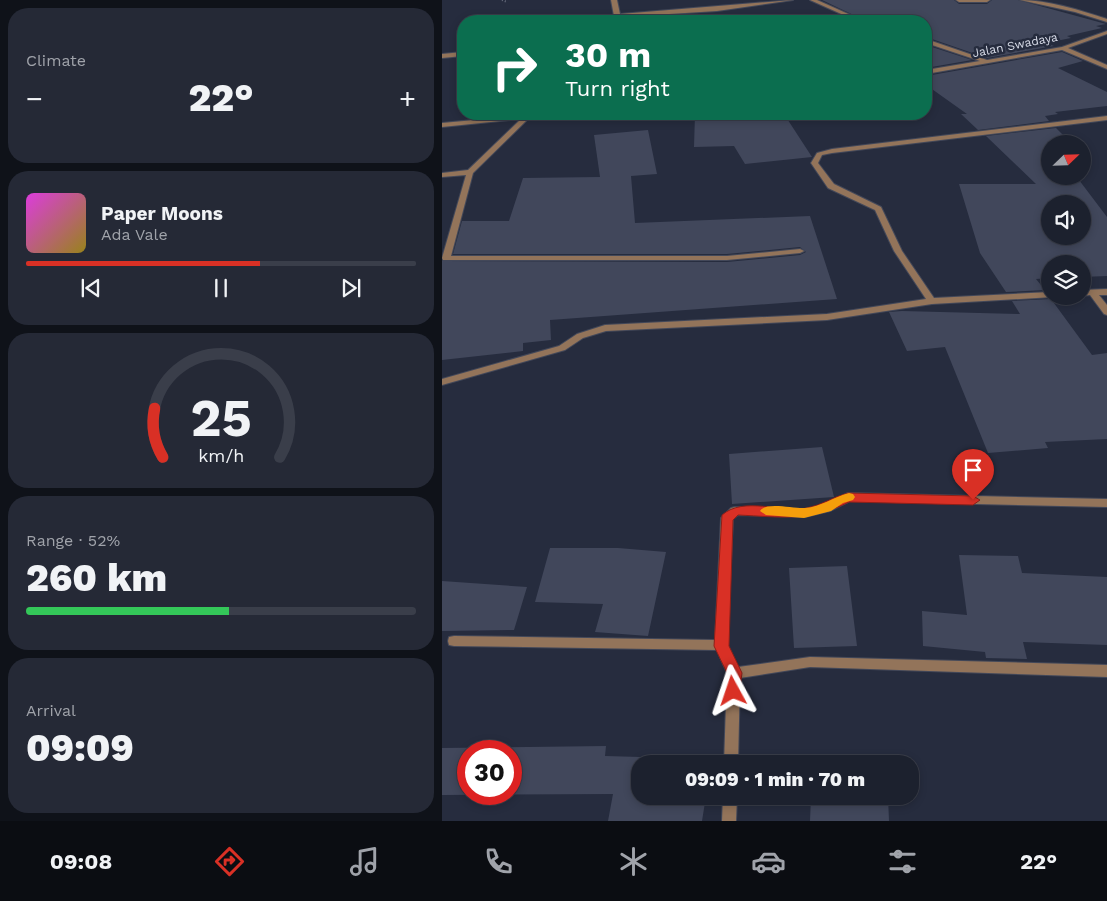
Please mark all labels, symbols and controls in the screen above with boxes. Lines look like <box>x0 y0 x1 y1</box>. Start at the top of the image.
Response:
street label: Jalan Swadaya <box>971 30 1059 60</box>
text: 30 m <box>565 34 651 76</box>
icon: right <box>482 35 547 100</box>
text: Climate <box>26 51 86 70</box>
text: 22° <box>189 76 253 120</box>
text: Turn right <box>565 76 670 101</box>
text: − <box>26 82 43 115</box>
text: + <box>399 82 416 115</box>
north arrow <box>1041 135 1091 185</box>
map controls <box>1041 135 1091 305</box>
button: sound <box>1041 195 1091 245</box>
text: Paper Moons <box>101 202 223 225</box>
text: Ada Vale <box>101 225 168 244</box>
button: layers <box>1041 255 1091 305</box>
icon: previous <box>77 274 105 302</box>
icon: pause <box>207 274 235 302</box>
icon: next <box>337 274 365 302</box>
text: 25 <box>190 388 252 449</box>
text: km/h <box>198 445 244 466</box>
pin <box>952 449 994 500</box>
icon: arrive <box>959 456 987 484</box>
text: Range · 52% <box>26 531 120 550</box>
text: 260 km <box>26 556 167 600</box>
position arrow <box>706 664 758 716</box>
text: Arrival <box>26 701 76 720</box>
text: 09:09 <box>26 726 134 770</box>
speed limit sign: 30 <box>457 740 522 805</box>
text: 09:09 · 1 min · 70 m <box>685 768 865 791</box>
icon: directions <box>212 844 247 879</box>
icon: music <box>347 844 382 879</box>
icon: phone <box>481 844 516 879</box>
icon: climate <box>616 844 651 879</box>
icon: car <box>751 844 786 879</box>
icon: filters <box>885 844 920 879</box>
text: 09:08 <box>50 849 112 874</box>
text: 22° <box>1020 849 1057 874</box>

